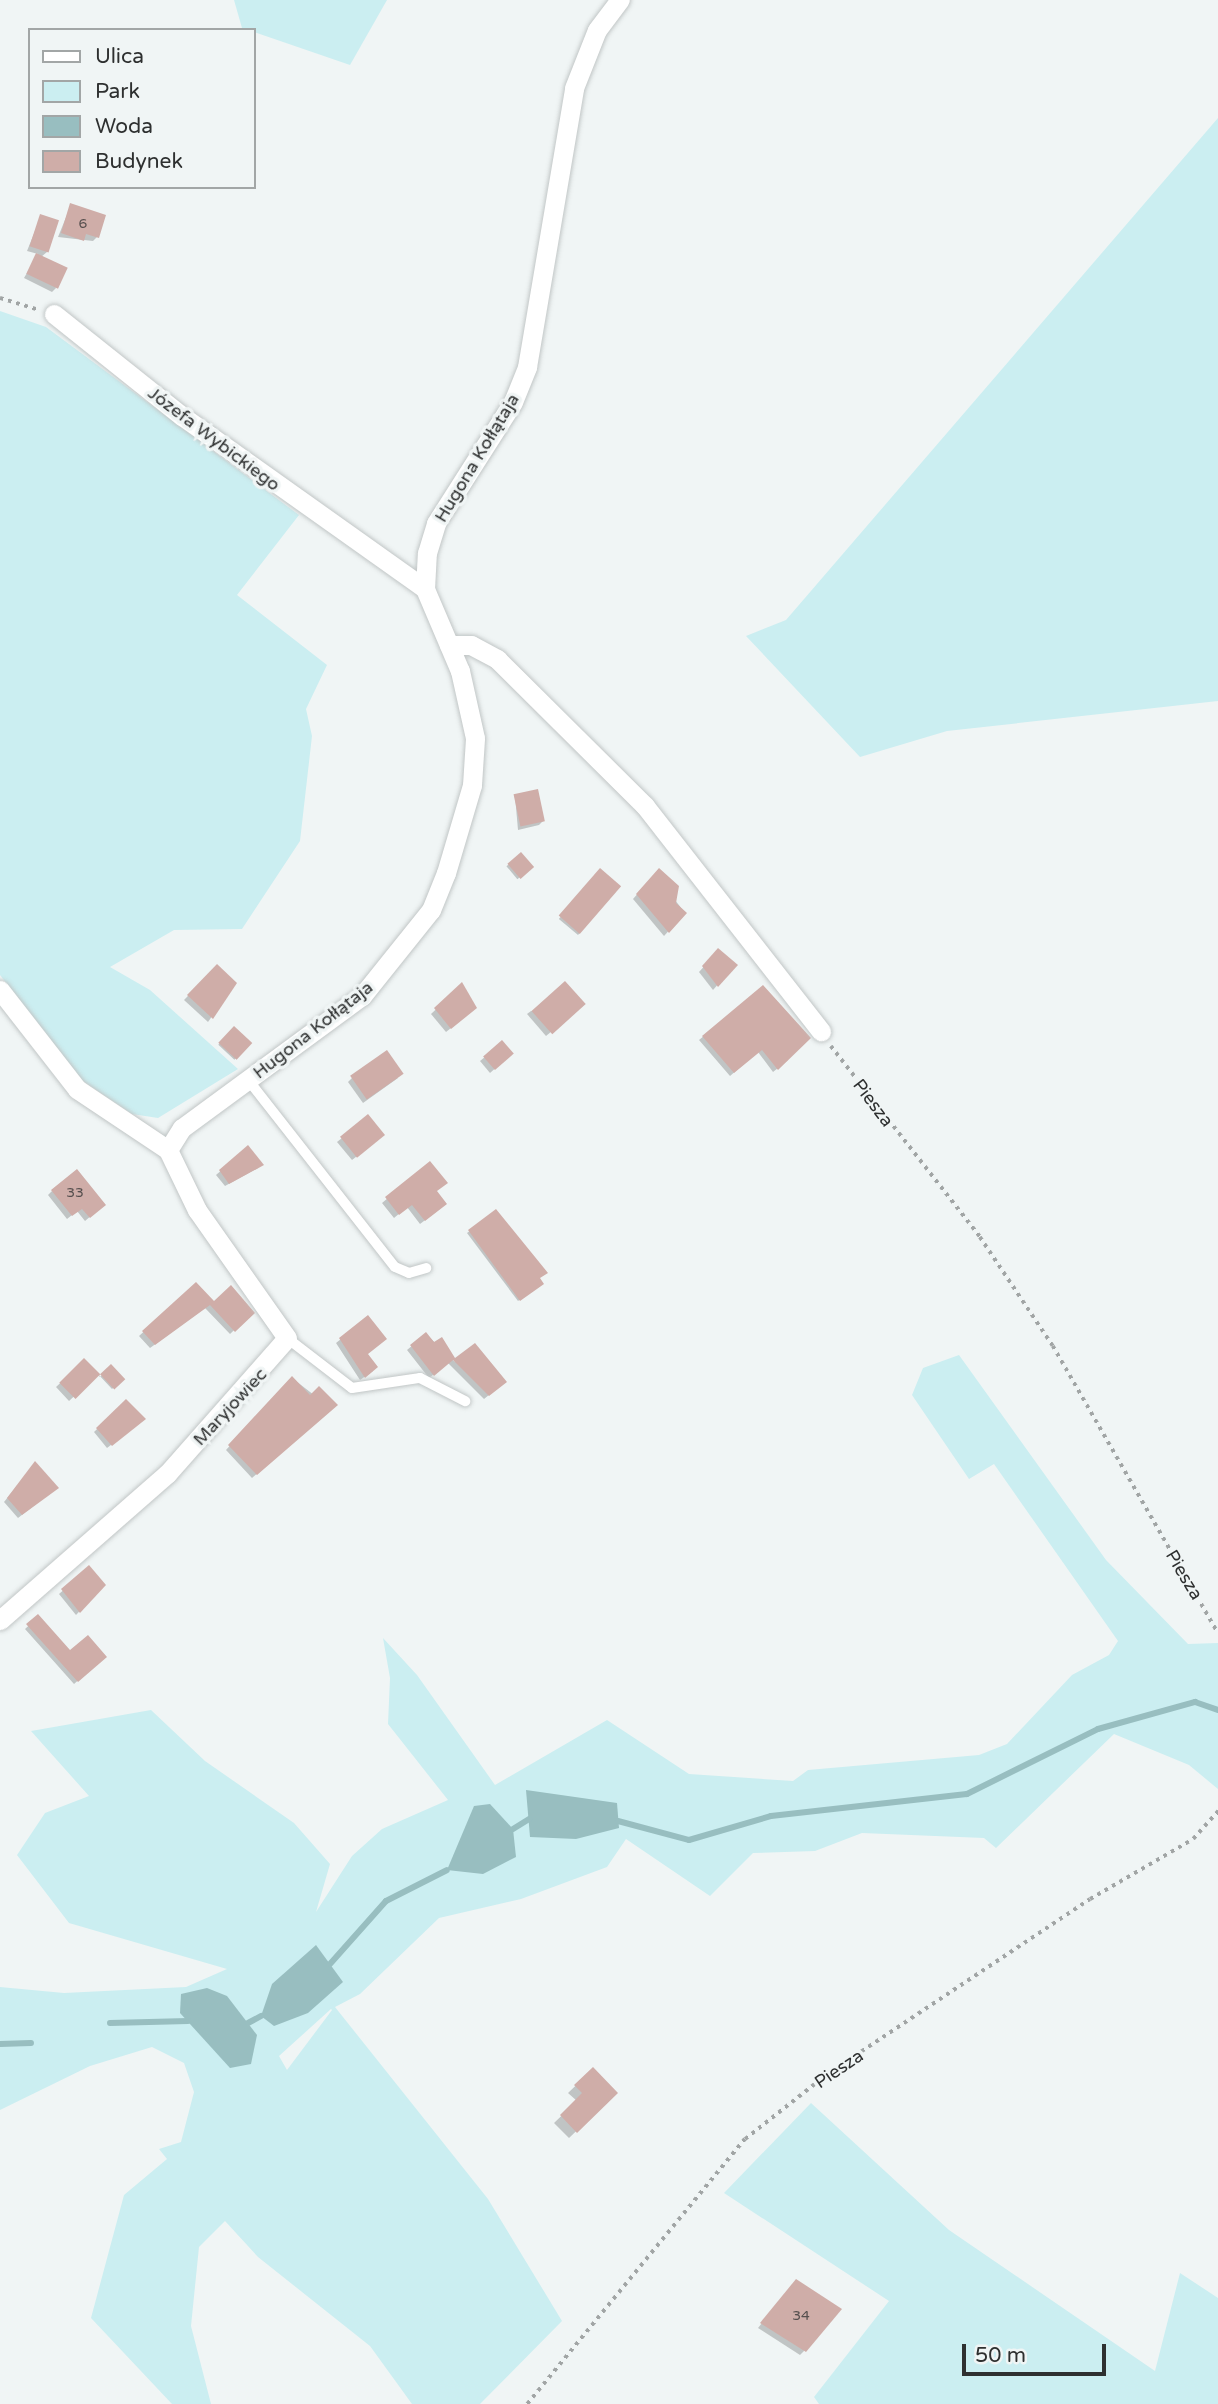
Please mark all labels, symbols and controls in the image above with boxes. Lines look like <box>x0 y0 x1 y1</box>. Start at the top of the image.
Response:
legend <box>28 28 256 189</box>
text: Ulica <box>95 44 144 69</box>
text: Park <box>95 79 140 104</box>
text: Woda <box>95 114 153 139</box>
text: Budynek <box>95 149 183 174</box>
house number: 6 <box>79 216 87 232</box>
street label: Józefa Wybickiego <box>144 382 284 496</box>
street label: Hugona Kołłątaja <box>430 390 524 526</box>
street label: Hugona Kołłątaja <box>249 977 377 1083</box>
street label: Piesza <box>848 1075 898 1131</box>
house number: 33 <box>66 1185 84 1201</box>
street label: Maryjowiec <box>189 1364 271 1450</box>
street label: Piesza <box>1161 1546 1207 1604</box>
street label: Piesza <box>810 2045 868 2093</box>
house number: 34 <box>792 2308 810 2324</box>
scale bar <box>966 2330 1110 2374</box>
text: 50 m <box>975 2343 1026 2368</box>

